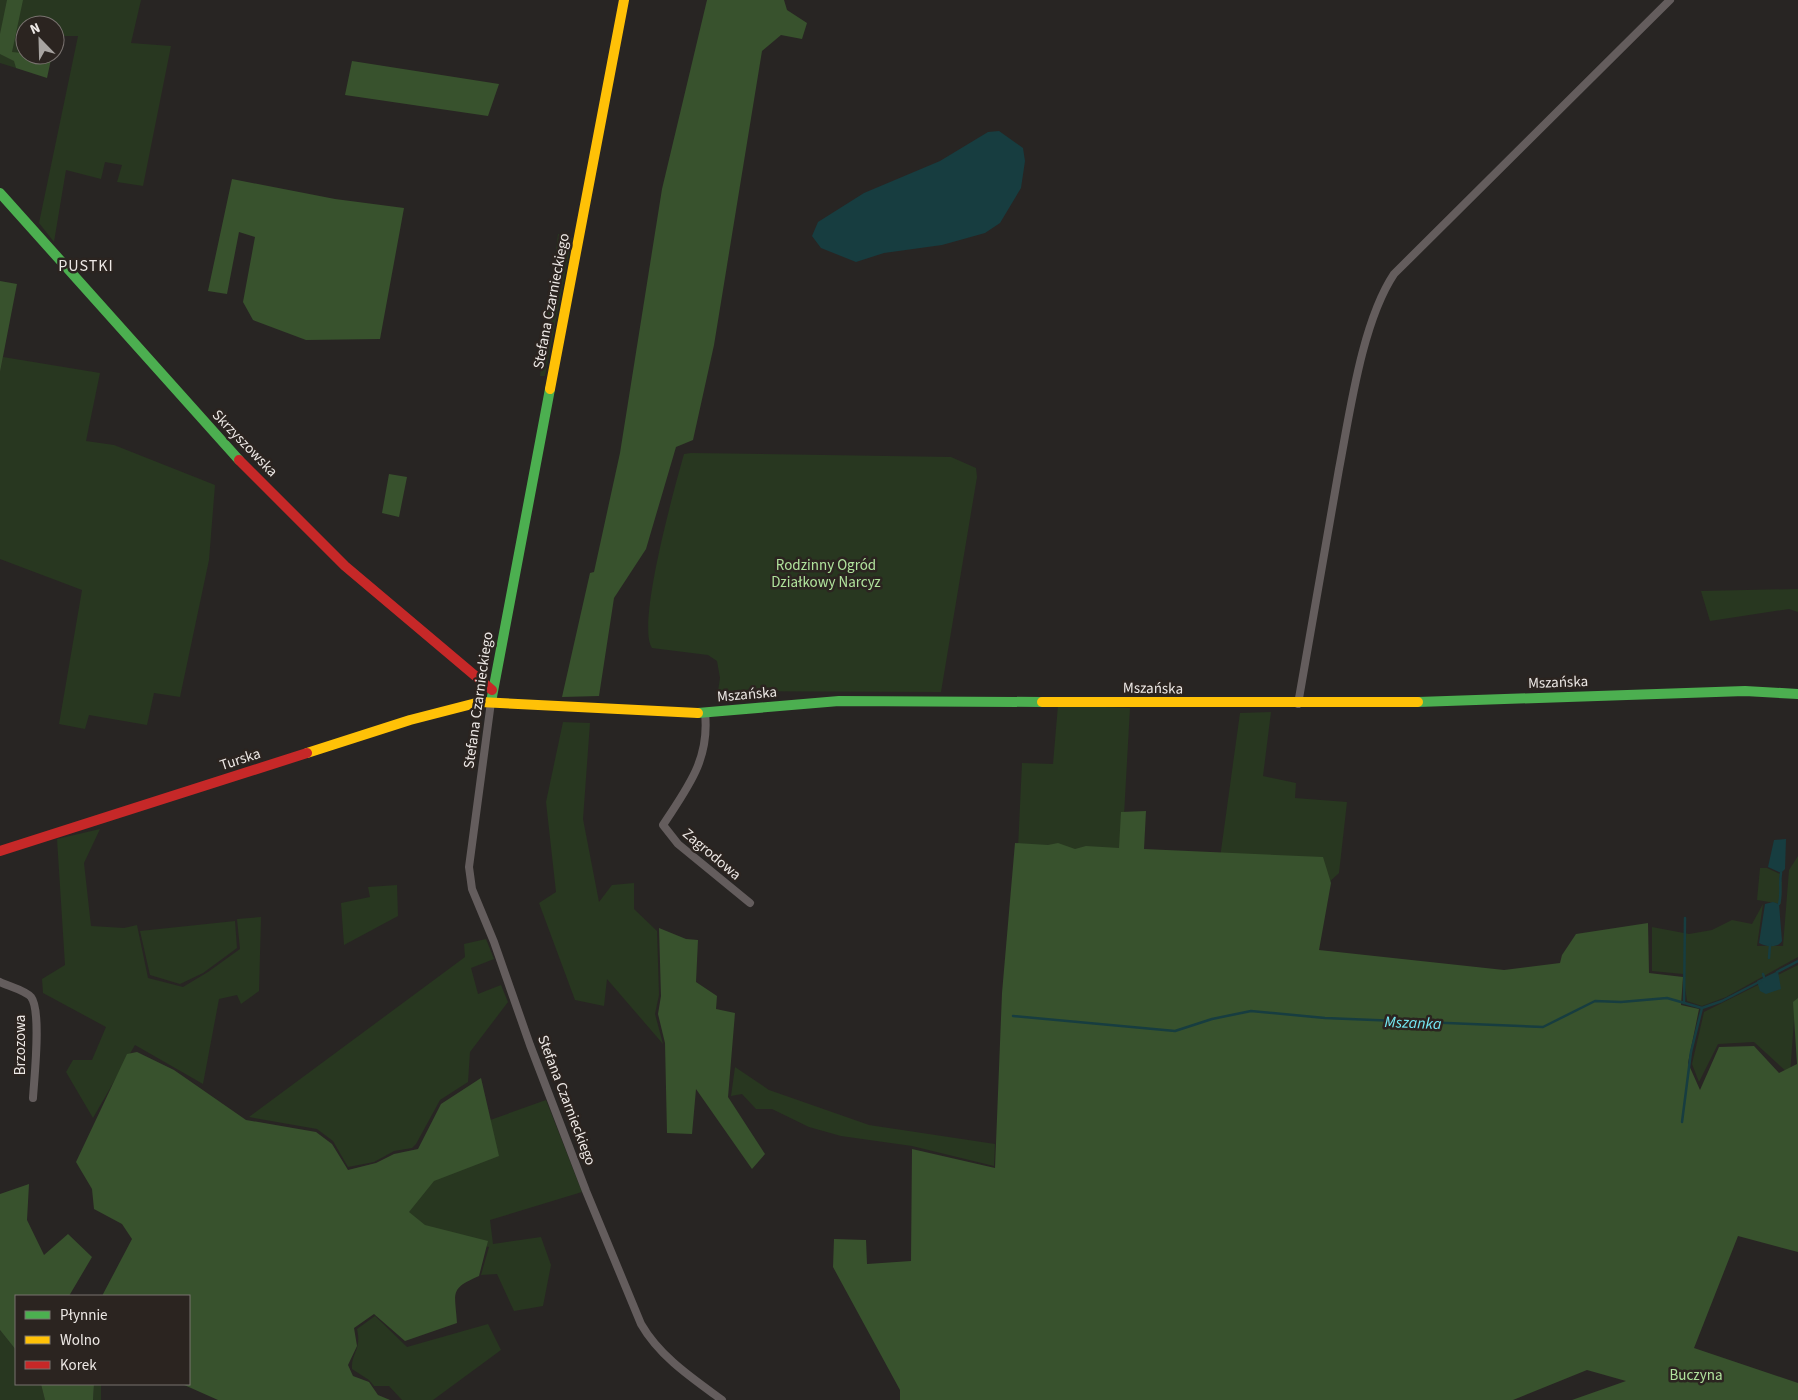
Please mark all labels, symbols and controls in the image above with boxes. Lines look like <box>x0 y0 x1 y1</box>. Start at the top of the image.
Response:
north arrow <box>15 15 65 65</box>
text: N <box>27 18 44 40</box>
street label: Stefana Czarnieckiego <box>528 231 575 371</box>
district label: PUSTKI <box>58 255 114 277</box>
street label: Skrzyszowska <box>207 405 282 482</box>
park label: Rodzinny Ogród Działkowy Narcyz <box>771 555 881 593</box>
street label: Stefana Czarnieckiego <box>459 630 498 770</box>
street label: Mszańska <box>1528 671 1588 694</box>
street label: Mszańska <box>1123 677 1183 700</box>
street label: Mszańska <box>716 681 778 708</box>
street label: Turska <box>217 743 263 776</box>
street label: Zagrodowa <box>678 824 746 885</box>
water label: Mszanka <box>1384 1011 1442 1035</box>
street label: Brzozowa <box>10 1015 31 1075</box>
street label: Stefana Czarnieckiego <box>532 1032 601 1168</box>
legend <box>15 1295 190 1385</box>
text: Płynnie <box>60 1305 108 1326</box>
text: Wolno <box>60 1330 100 1351</box>
text: Korek <box>60 1355 97 1376</box>
park label: Buczyna <box>1670 1365 1722 1386</box>

